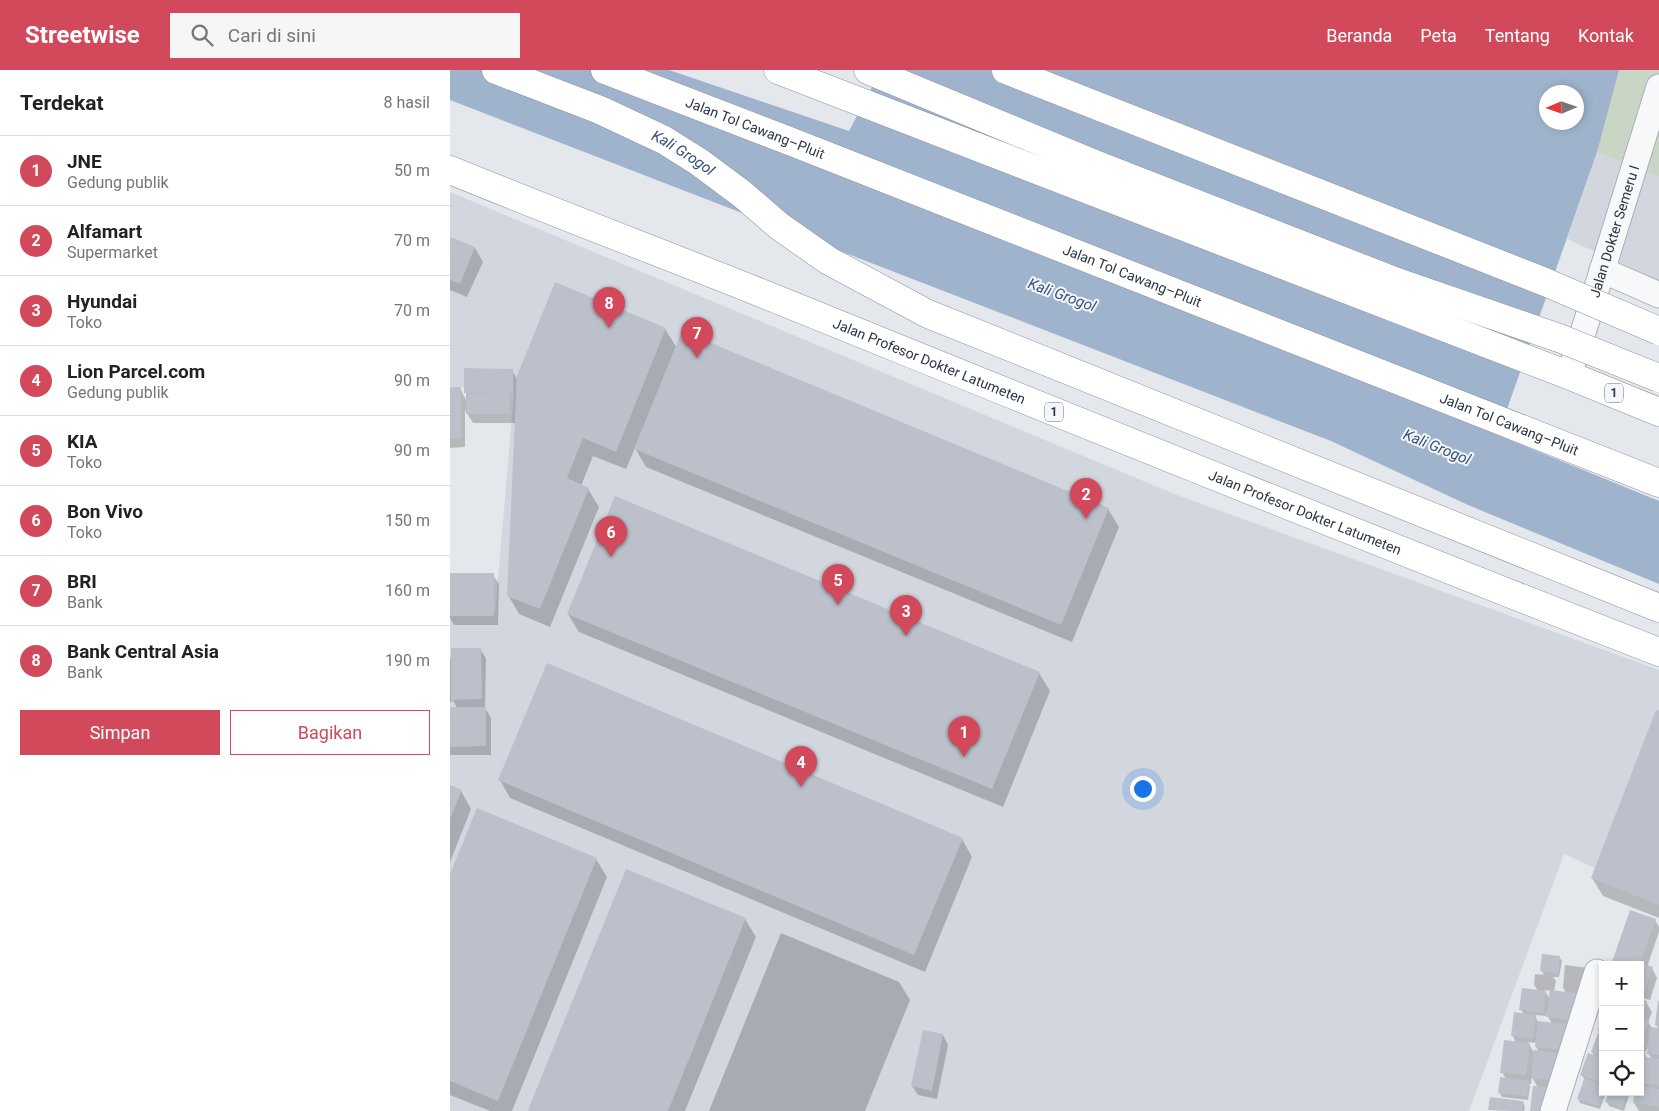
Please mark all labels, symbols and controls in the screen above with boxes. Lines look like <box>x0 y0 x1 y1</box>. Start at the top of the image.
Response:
search box <box>170 13 520 58</box>
text: Streetwise <box>25 21 140 49</box>
icon: search <box>188 21 216 49</box>
text: Cari di sini <box>228 24 316 47</box>
text: Beranda <box>1326 25 1392 46</box>
text: Peta <box>1420 25 1457 46</box>
text: Tentang <box>1485 25 1550 46</box>
text: Kontak <box>1578 25 1634 46</box>
north arrow <box>1539 85 1584 130</box>
text: Terdekat <box>20 91 104 115</box>
text: 8 hasil <box>383 93 430 112</box>
street label: Jalan Tol Cawang–Pluit <box>684 94 827 162</box>
water label: Kali Grogol <box>649 127 718 180</box>
text: JNE <box>67 150 102 173</box>
text: 1 <box>31 161 41 180</box>
text: 50 m <box>394 161 430 180</box>
street label: Jalan Dokter Semeru I <box>1586 163 1642 299</box>
text: Gedung publik <box>67 173 169 192</box>
text: Alfamart <box>67 220 142 243</box>
text: 2 <box>31 231 41 250</box>
text: 70 m <box>394 231 430 250</box>
street label: Jalan Tol Cawang–Pluit <box>1061 241 1204 310</box>
text: Supermarket <box>67 243 158 262</box>
water label: Kali Grogol <box>1026 274 1099 316</box>
pin: 8 <box>593 287 625 328</box>
text: Hyundai <box>67 290 137 313</box>
text: 3 <box>31 301 41 320</box>
text: 70 m <box>394 301 430 320</box>
text: Toko <box>67 313 102 332</box>
street label: Jalan Profesor Dokter Latumeten <box>831 315 1028 407</box>
pin: 7 <box>681 317 713 358</box>
text: Lion Parcel.com <box>67 360 205 383</box>
text: 4 <box>31 371 41 390</box>
text: 90 m <box>394 371 430 390</box>
text: Gedung publik <box>67 383 169 402</box>
road number: 1 <box>1605 384 1623 402</box>
street label: Jalan Tol Cawang–Pluit <box>1438 390 1581 459</box>
road number: 1 <box>1045 402 1063 422</box>
water label: Kali Grogol <box>1401 425 1474 469</box>
text: KIA <box>67 430 98 453</box>
text: 5 <box>31 441 41 460</box>
text: 90 m <box>394 441 430 460</box>
text: Toko <box>67 453 102 472</box>
street label: Jalan Profesor Dokter Latumeten <box>1206 467 1404 558</box>
pin: 2 <box>1070 478 1102 519</box>
text: Bon Vivo <box>67 500 143 523</box>
text: 6 <box>31 511 41 530</box>
text: 150 m <box>385 511 430 530</box>
pin: 6 <box>595 516 627 557</box>
text: Toko <box>67 523 102 542</box>
pin: 5 <box>822 564 854 605</box>
text: BRI <box>67 570 97 593</box>
text: 7 <box>31 581 41 600</box>
text: 160 m <box>385 581 430 600</box>
text: Bank <box>67 593 103 612</box>
pin: 3 <box>890 595 922 636</box>
text: Bank Central Asia <box>67 640 219 663</box>
text: 8 <box>31 651 41 670</box>
text: 190 m <box>385 651 430 670</box>
text: Bank <box>67 663 103 682</box>
button: Simpan <box>20 710 220 755</box>
button: Bagikan <box>230 710 430 755</box>
pin: 1 <box>948 716 980 757</box>
pin: 4 <box>785 746 817 787</box>
your location <box>1130 776 1156 802</box>
map controls <box>1599 961 1644 1096</box>
button: + <box>1599 961 1644 1006</box>
button: − <box>1599 1006 1644 1051</box>
button: locate <box>1599 1051 1644 1096</box>

